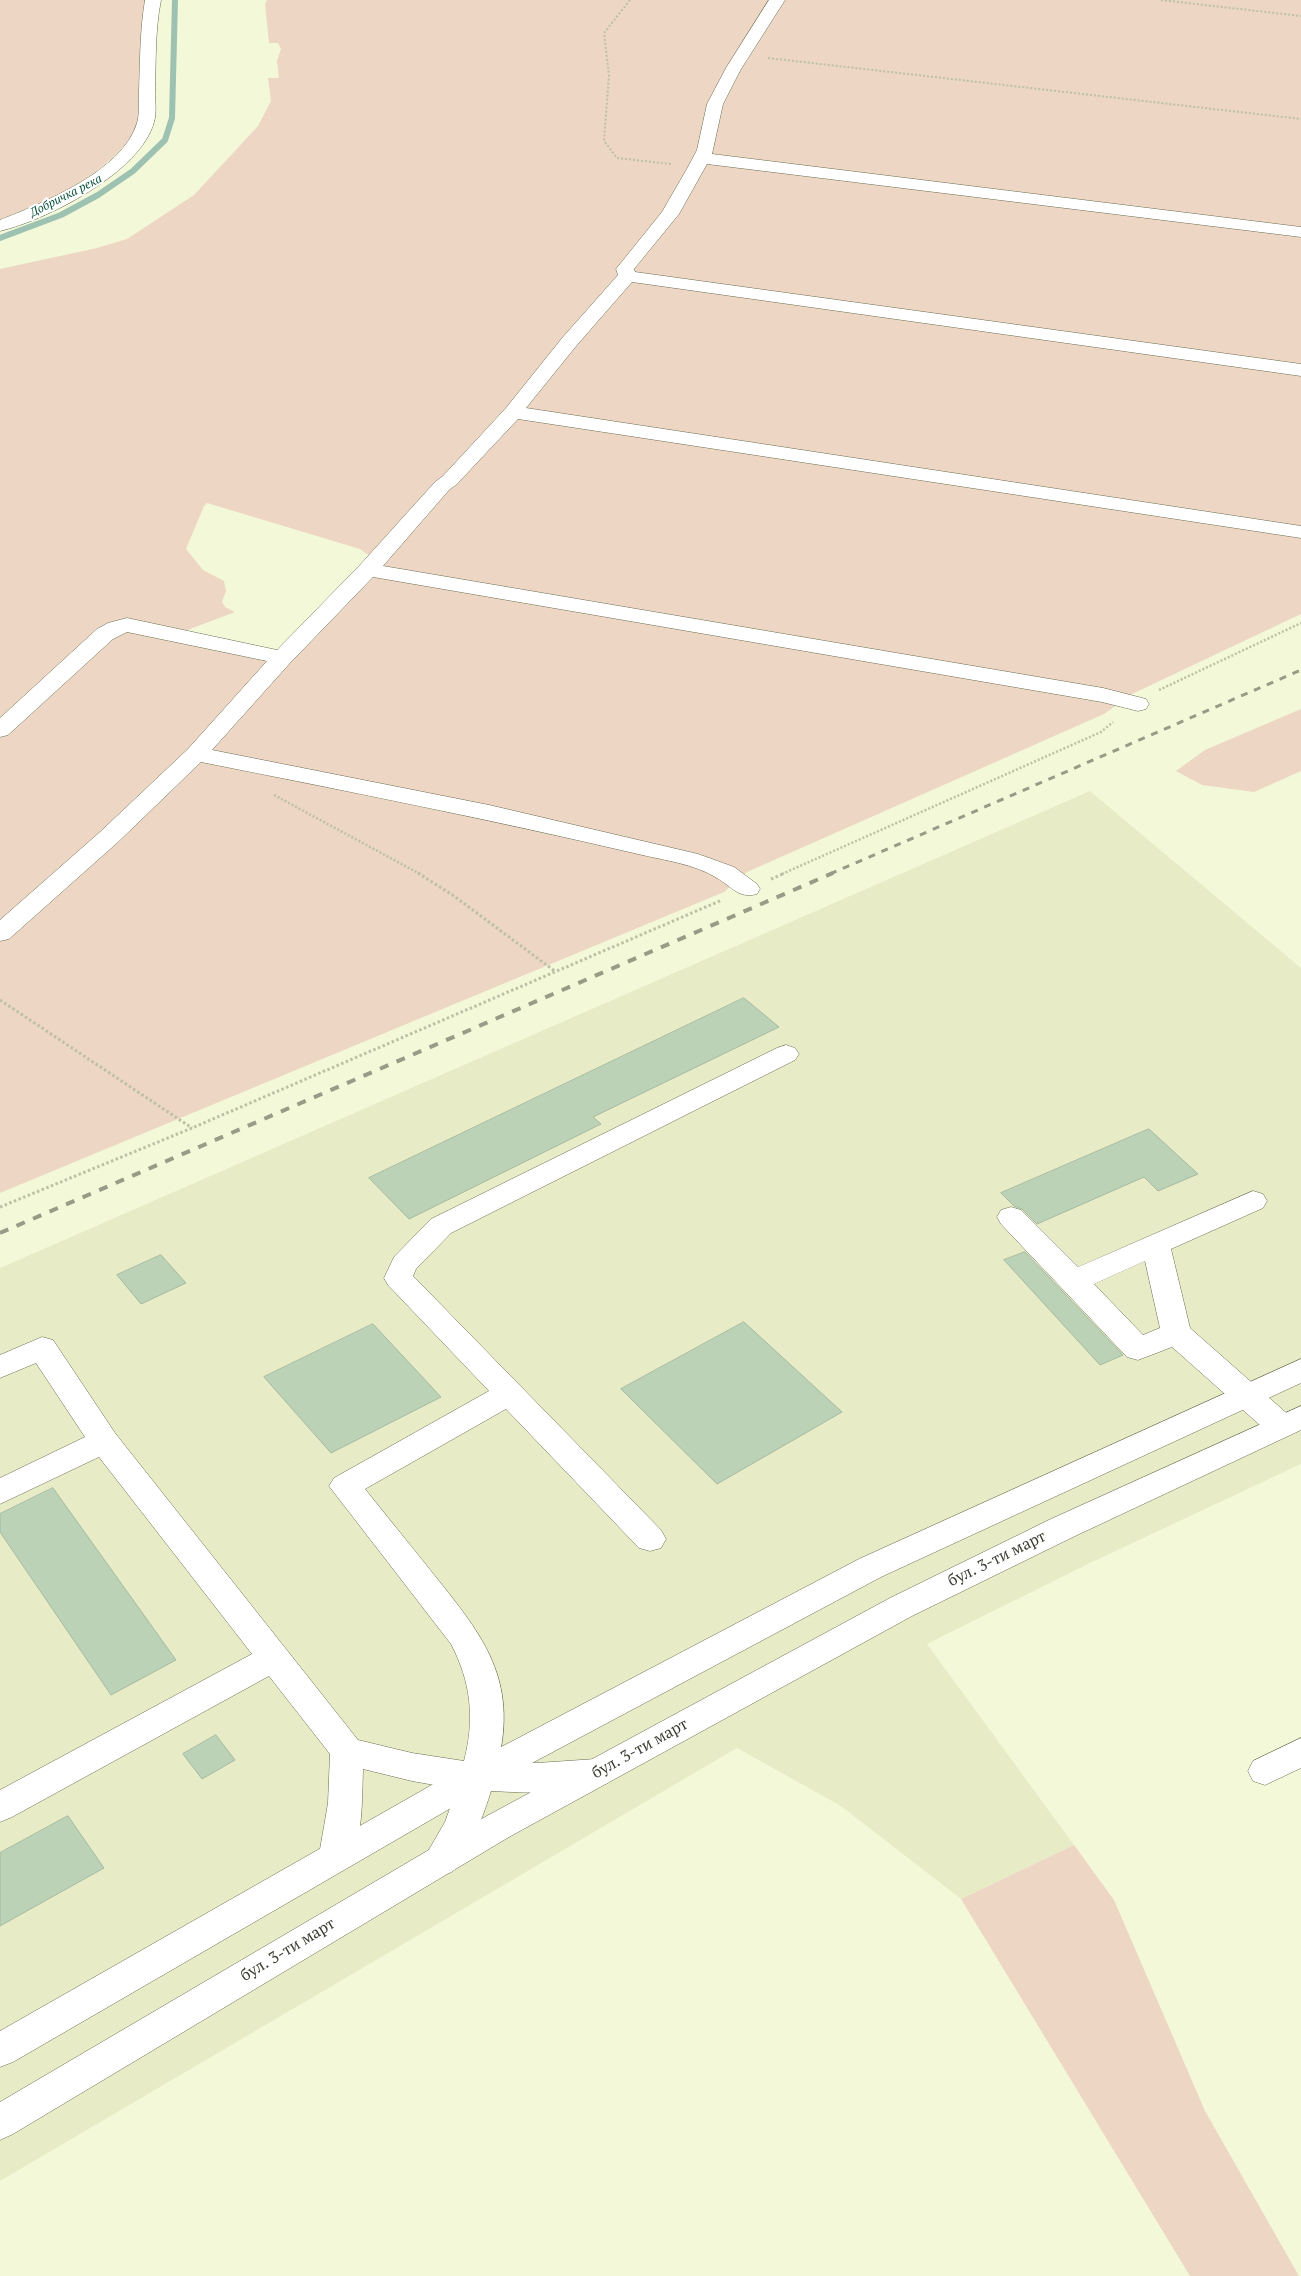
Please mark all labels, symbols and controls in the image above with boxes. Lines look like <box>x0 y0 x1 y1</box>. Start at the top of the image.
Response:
water label: Добричка река <box>28 172 104 220</box>
street label: бул. 3-ти март <box>945 1527 1049 1591</box>
street label: бул. 3-ти март <box>589 1715 691 1783</box>
street label: бул. 3-ти март <box>237 1914 339 1986</box>

